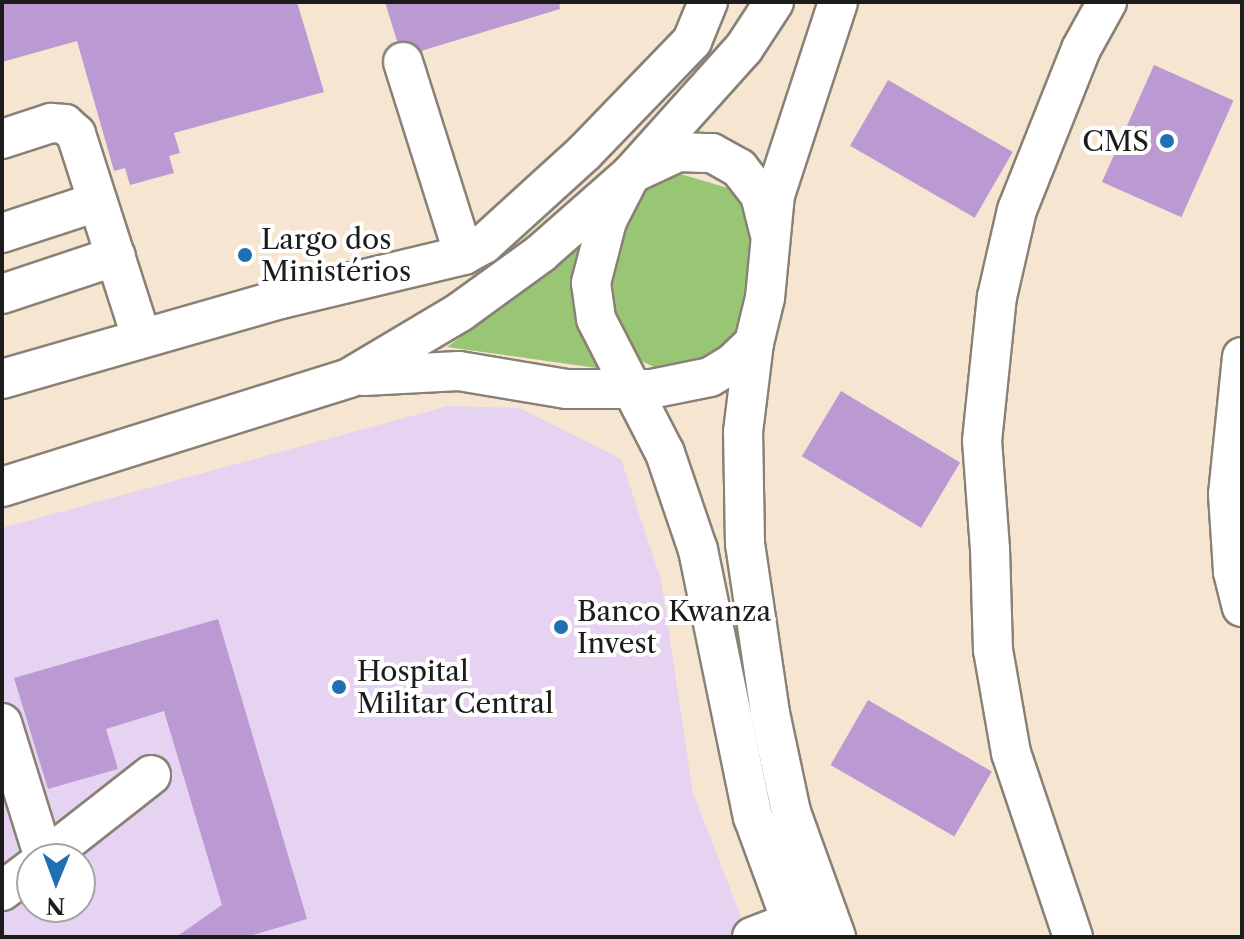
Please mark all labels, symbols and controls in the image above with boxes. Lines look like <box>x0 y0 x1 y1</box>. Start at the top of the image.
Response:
place label: CMS <box>1082 124 1149 158</box>
marker: CMS <box>1156 130 1178 152</box>
place label: Largo dos Ministérios <box>261 222 411 288</box>
marker: Largo dos Ministérios <box>236 246 254 264</box>
place label: Banco Kwanza Invest <box>577 594 771 660</box>
marker: Banco Kwanza Invest <box>552 618 570 636</box>
place label: Hospital Militar Central <box>357 654 554 720</box>
marker: Hospital Militar Central <box>328 676 350 698</box>
north arrow <box>16 843 96 923</box>
text: N <box>46 892 65 919</box>

